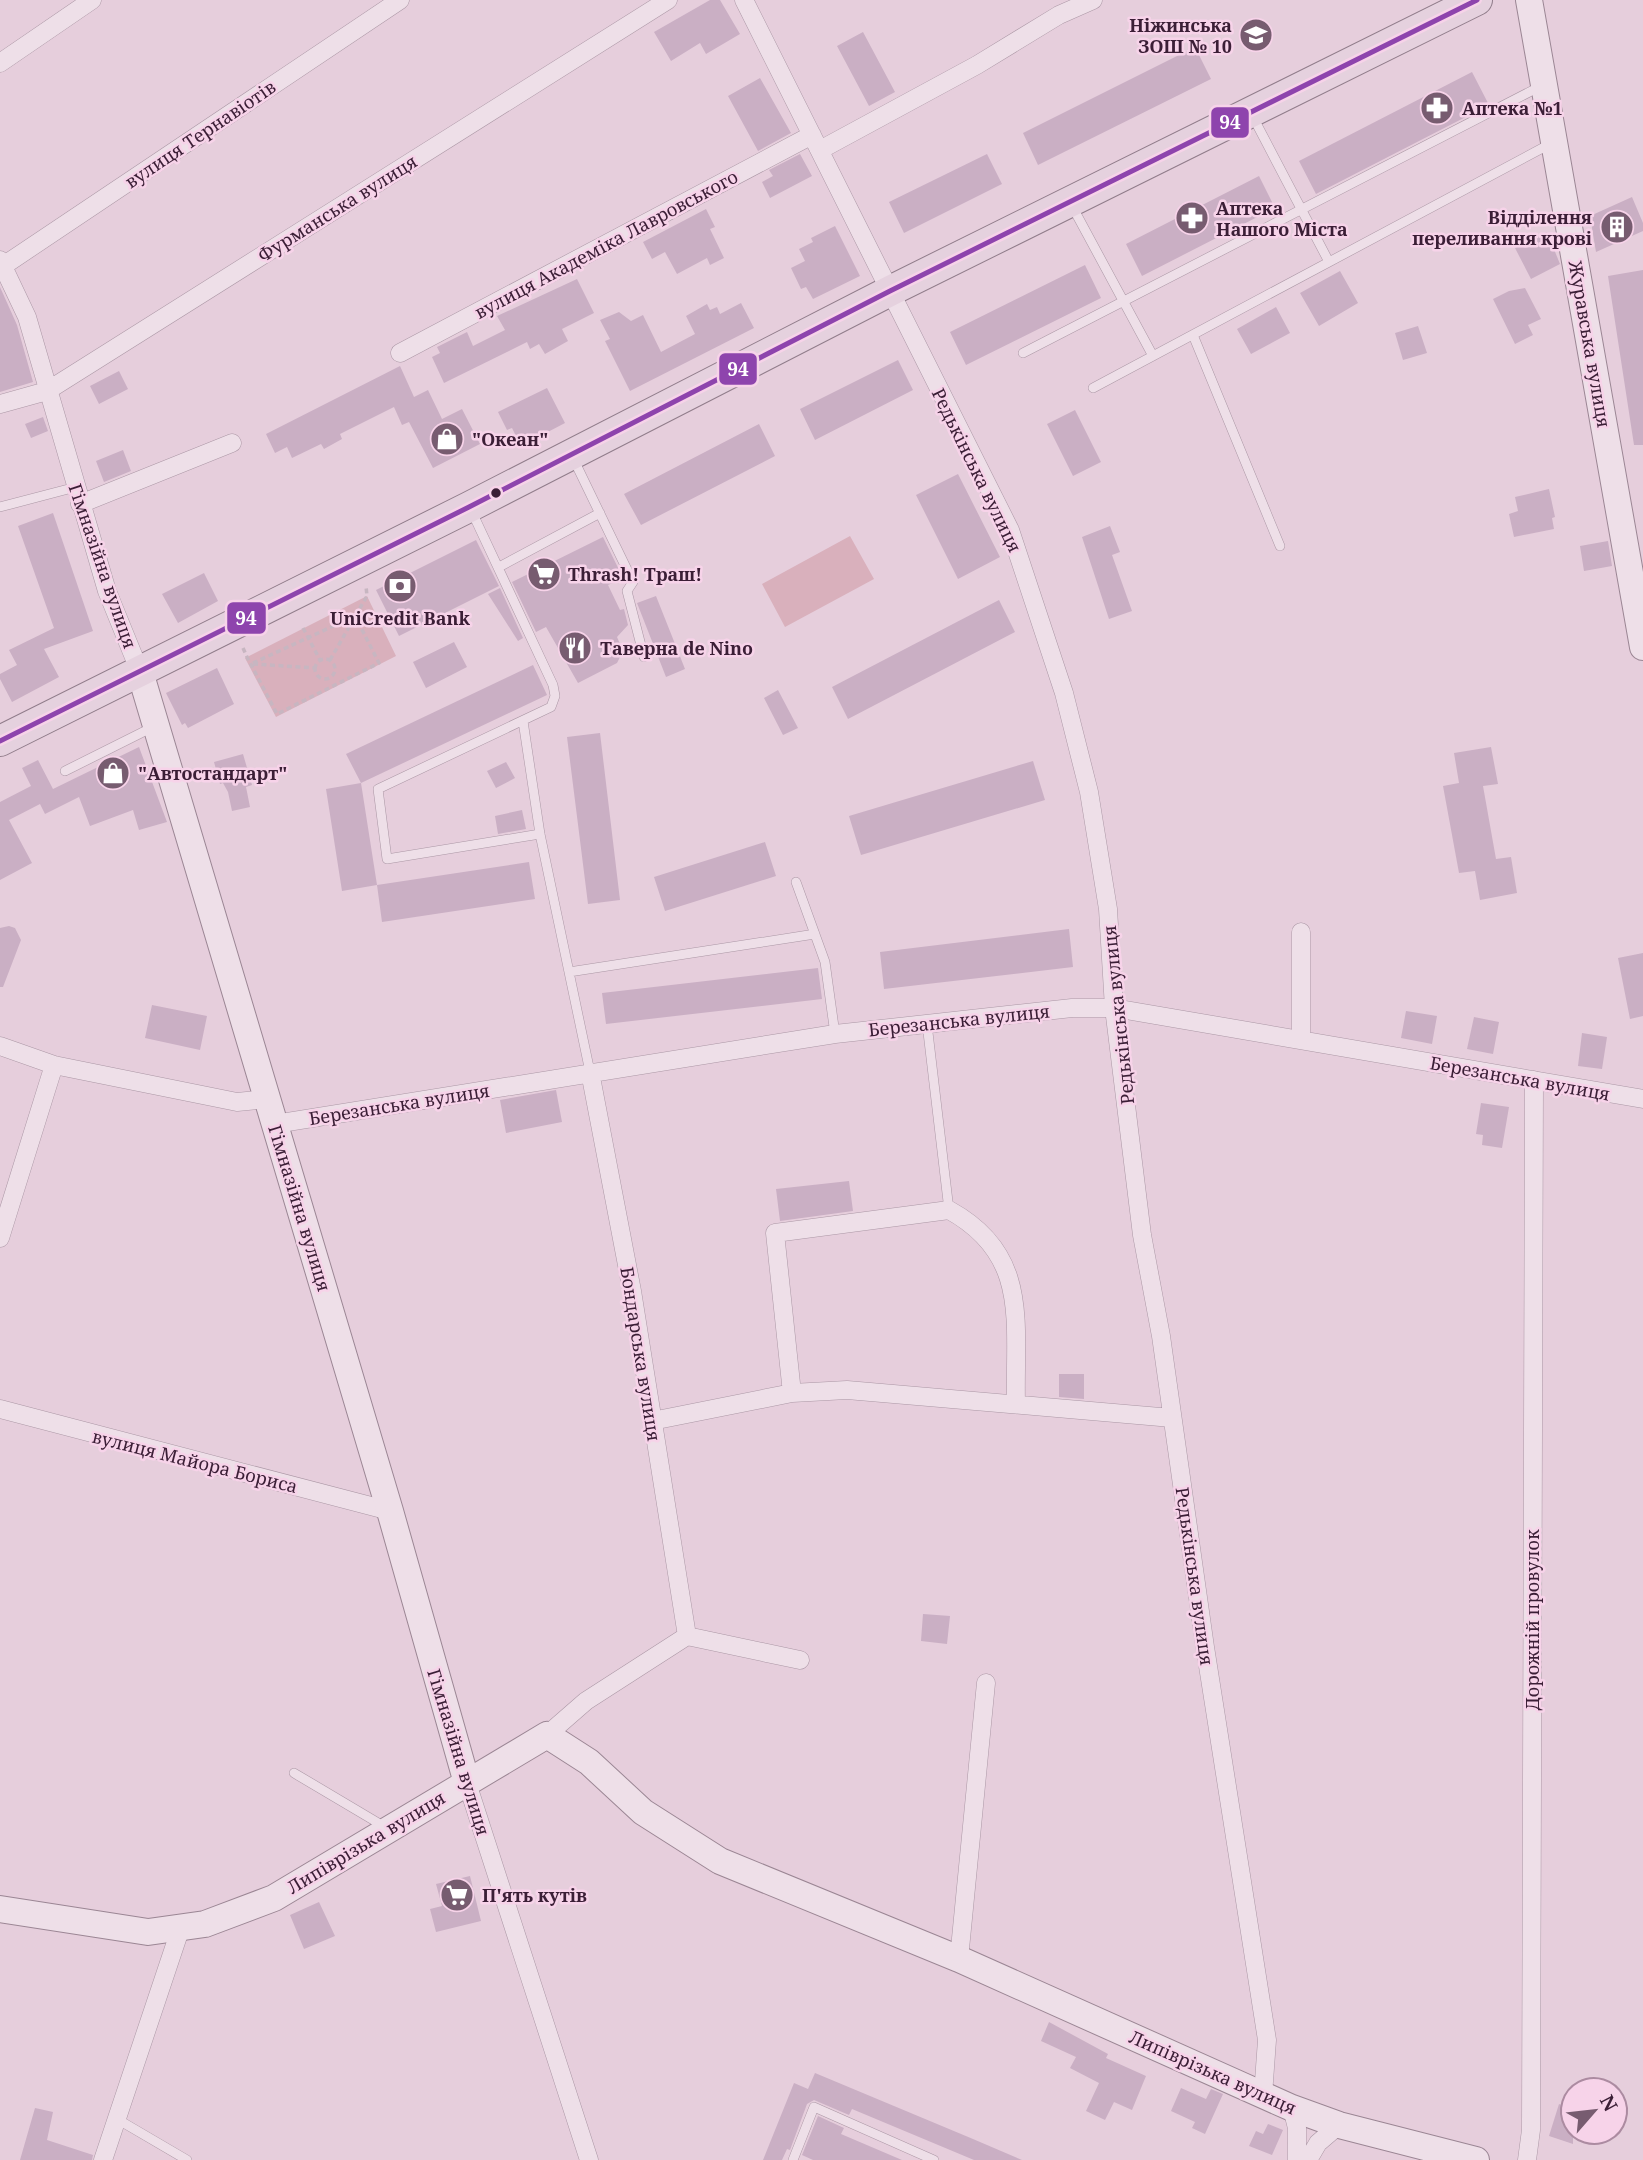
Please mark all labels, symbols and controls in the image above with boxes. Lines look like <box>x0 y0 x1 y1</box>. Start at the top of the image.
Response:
place label: Ніжинська ЗОШ № 10 <box>1129 13 1232 58</box>
school or university icon: Ніжинська ЗОШ № 10 <box>1237 16 1275 54</box>
street label: вулиця Тернавіотів <box>120 75 280 193</box>
pharmacy icon: Аптека №1 <box>1418 89 1456 127</box>
place label: Аптека №1 <box>1462 96 1563 120</box>
line badge: 94 <box>1210 106 1250 139</box>
text: 94 <box>1219 109 1241 135</box>
street label: Фурманська вулиця <box>253 149 421 267</box>
street label: вулиця Академіка Лавровського <box>470 164 742 324</box>
place label: Аптека Нашого Міста <box>1216 196 1348 241</box>
pharmacy icon: Аптека Нашого Міста <box>1173 199 1211 237</box>
place label: Відділення переливання крові <box>1412 205 1593 250</box>
building icon: Відділення переливання крові <box>1598 208 1636 246</box>
street label: Журавська вулиця <box>1563 258 1617 429</box>
line badge: 94 <box>718 352 758 386</box>
text: 94 <box>727 356 749 382</box>
street label: Редькінська вулиця <box>927 384 1027 556</box>
shop icon: "Океан" <box>428 420 466 458</box>
place label: "Океан" <box>472 427 548 451</box>
street label: Гімназійна вулиця <box>63 480 143 652</box>
unlabelled marker <box>489 486 503 500</box>
supermarket icon: Thrash! Траш! <box>525 555 563 593</box>
place label: Thrash! Траш! <box>568 562 702 586</box>
bank icon: UniCredit Bank <box>381 567 419 605</box>
line badge: 94 <box>226 601 267 635</box>
text: 94 <box>235 605 257 631</box>
place label: UniCredit Bank <box>330 606 470 630</box>
restaurant icon: Таверна de Nino <box>556 629 594 667</box>
place label: Таверна de Nino <box>600 636 753 660</box>
shop icon: "Автостандарт" <box>94 754 132 792</box>
place label: "Автостандарт" <box>138 761 287 785</box>
street label: Редькінська вулиця <box>1097 924 1139 1106</box>
street label: Березанська вулиця <box>867 999 1051 1041</box>
street label: Березанська вулиця <box>1428 1050 1612 1106</box>
street label: Березанська вулиця <box>307 1078 491 1130</box>
street label: Гімназійна вулиця <box>263 1122 337 1294</box>
street label: Бондарська вулиця <box>615 1265 667 1443</box>
street label: вулиця Майора Бориса <box>90 1424 300 1498</box>
street label: Редькінська вулиця <box>1171 1485 1219 1667</box>
street label: Дорожній провулок <box>1520 1529 1544 1711</box>
street label: Гімназійна вулиця <box>422 1666 496 1838</box>
street label: Липіврізька вулиця <box>283 1785 449 1899</box>
supermarket icon: П'ять кутів <box>438 1876 476 1914</box>
place label: П'ять кутів <box>482 1883 587 1907</box>
street label: Липіврізька вулиця <box>1126 2024 1300 2120</box>
north arrow <box>1559 2076 1629 2146</box>
text: N <box>1594 2090 1624 2116</box>

